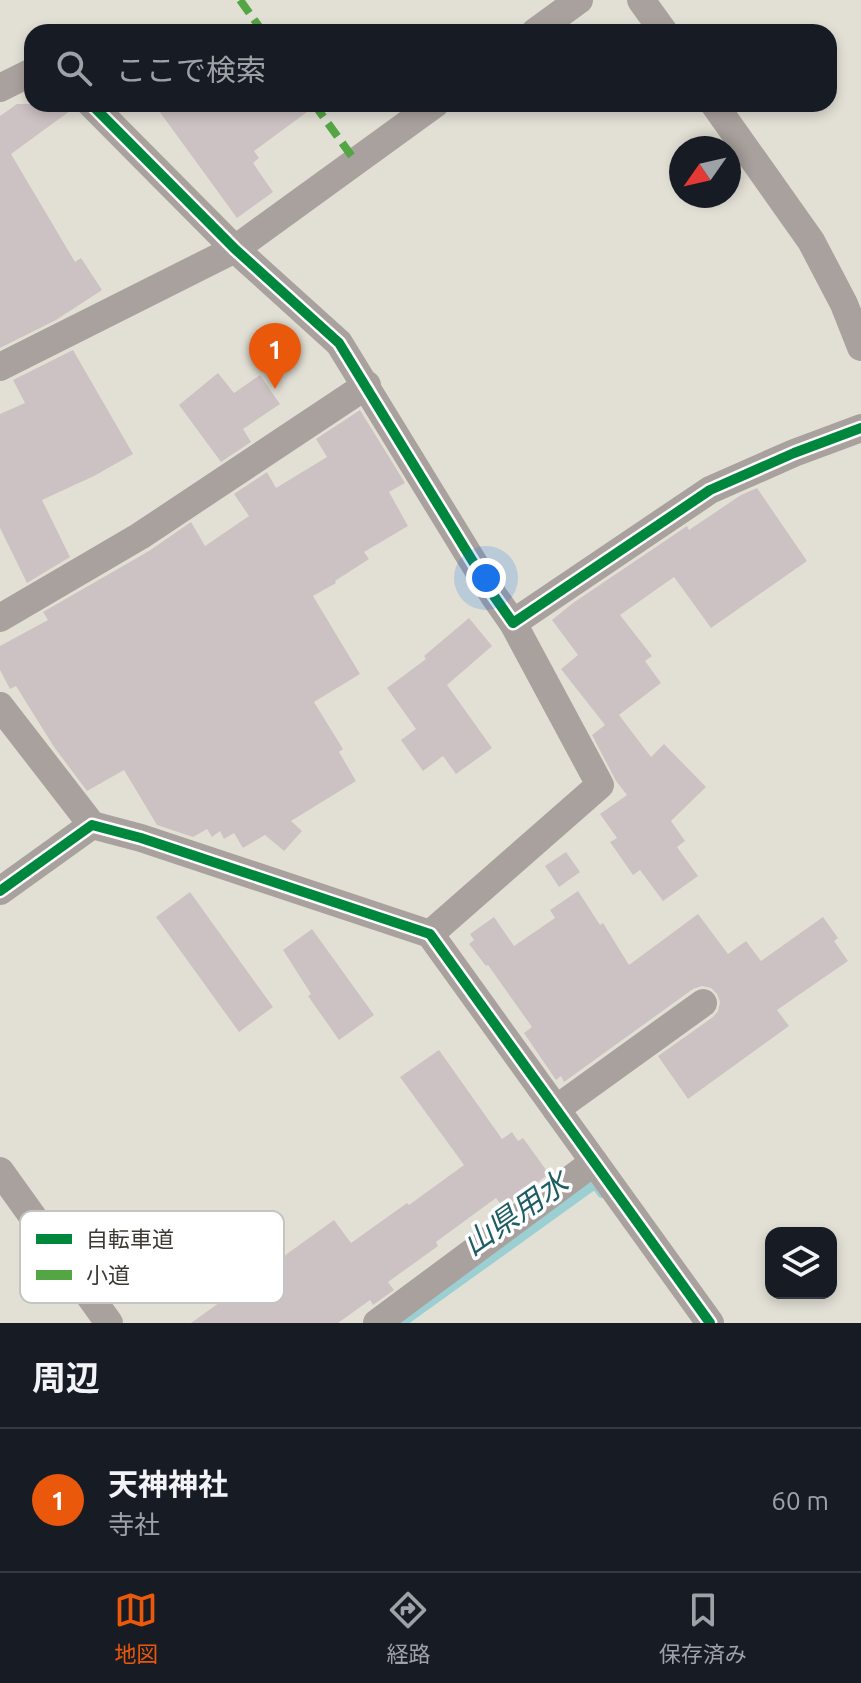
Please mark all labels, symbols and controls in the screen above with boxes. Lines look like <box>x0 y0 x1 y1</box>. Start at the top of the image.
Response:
search box <box>24 24 837 112</box>
icon: search <box>52 46 96 90</box>
text: ここで検索 <box>116 53 266 87</box>
north arrow <box>669 136 741 208</box>
pin: 1 <box>249 323 301 389</box>
your location <box>466 558 506 598</box>
water label: 山県用水 <box>456 1163 576 1261</box>
legend <box>20 1211 284 1303</box>
text: 自転車道 <box>86 1226 174 1251</box>
map controls <box>765 1227 837 1299</box>
button: layers <box>765 1227 837 1299</box>
text: 小道 <box>86 1262 130 1287</box>
text: 周辺 <box>32 1358 100 1396</box>
text: 天神神社 <box>108 1467 228 1501</box>
text: 1 <box>51 1486 65 1515</box>
text: 60 m <box>771 1486 829 1515</box>
text: 寺社 <box>108 1510 160 1539</box>
tab: 地図 <box>114 1588 158 1668</box>
tab: 経路 <box>386 1588 431 1668</box>
tab: 保存済み <box>659 1588 747 1668</box>

